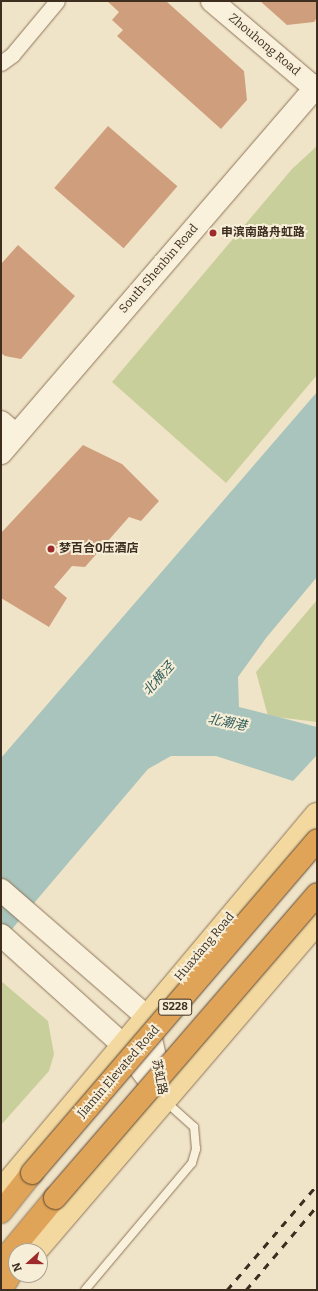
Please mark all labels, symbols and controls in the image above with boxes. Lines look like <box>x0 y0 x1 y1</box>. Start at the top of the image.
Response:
street label: Zhouhong Road <box>225 11 303 79</box>
street label: South Shenbin Road <box>116 222 202 316</box>
place label: 申滨南路舟虹路 <box>221 226 305 240</box>
marker: 申滨南路舟虹路 <box>208 228 218 238</box>
place label: 梦百合0压酒店 <box>59 542 139 556</box>
marker: 梦百合0压酒店 <box>46 544 56 554</box>
water label: 北横泾 <box>140 659 178 699</box>
water label: 北潮港 <box>206 712 248 734</box>
street label: Huaxiang Road <box>172 910 238 984</box>
road number: S228 <box>158 998 192 1016</box>
street label: Jiamin Elevated Road <box>75 1023 163 1121</box>
street label: 苏虹路 <box>148 1058 170 1096</box>
north arrow <box>8 1243 48 1283</box>
text: N <box>10 1261 25 1273</box>

